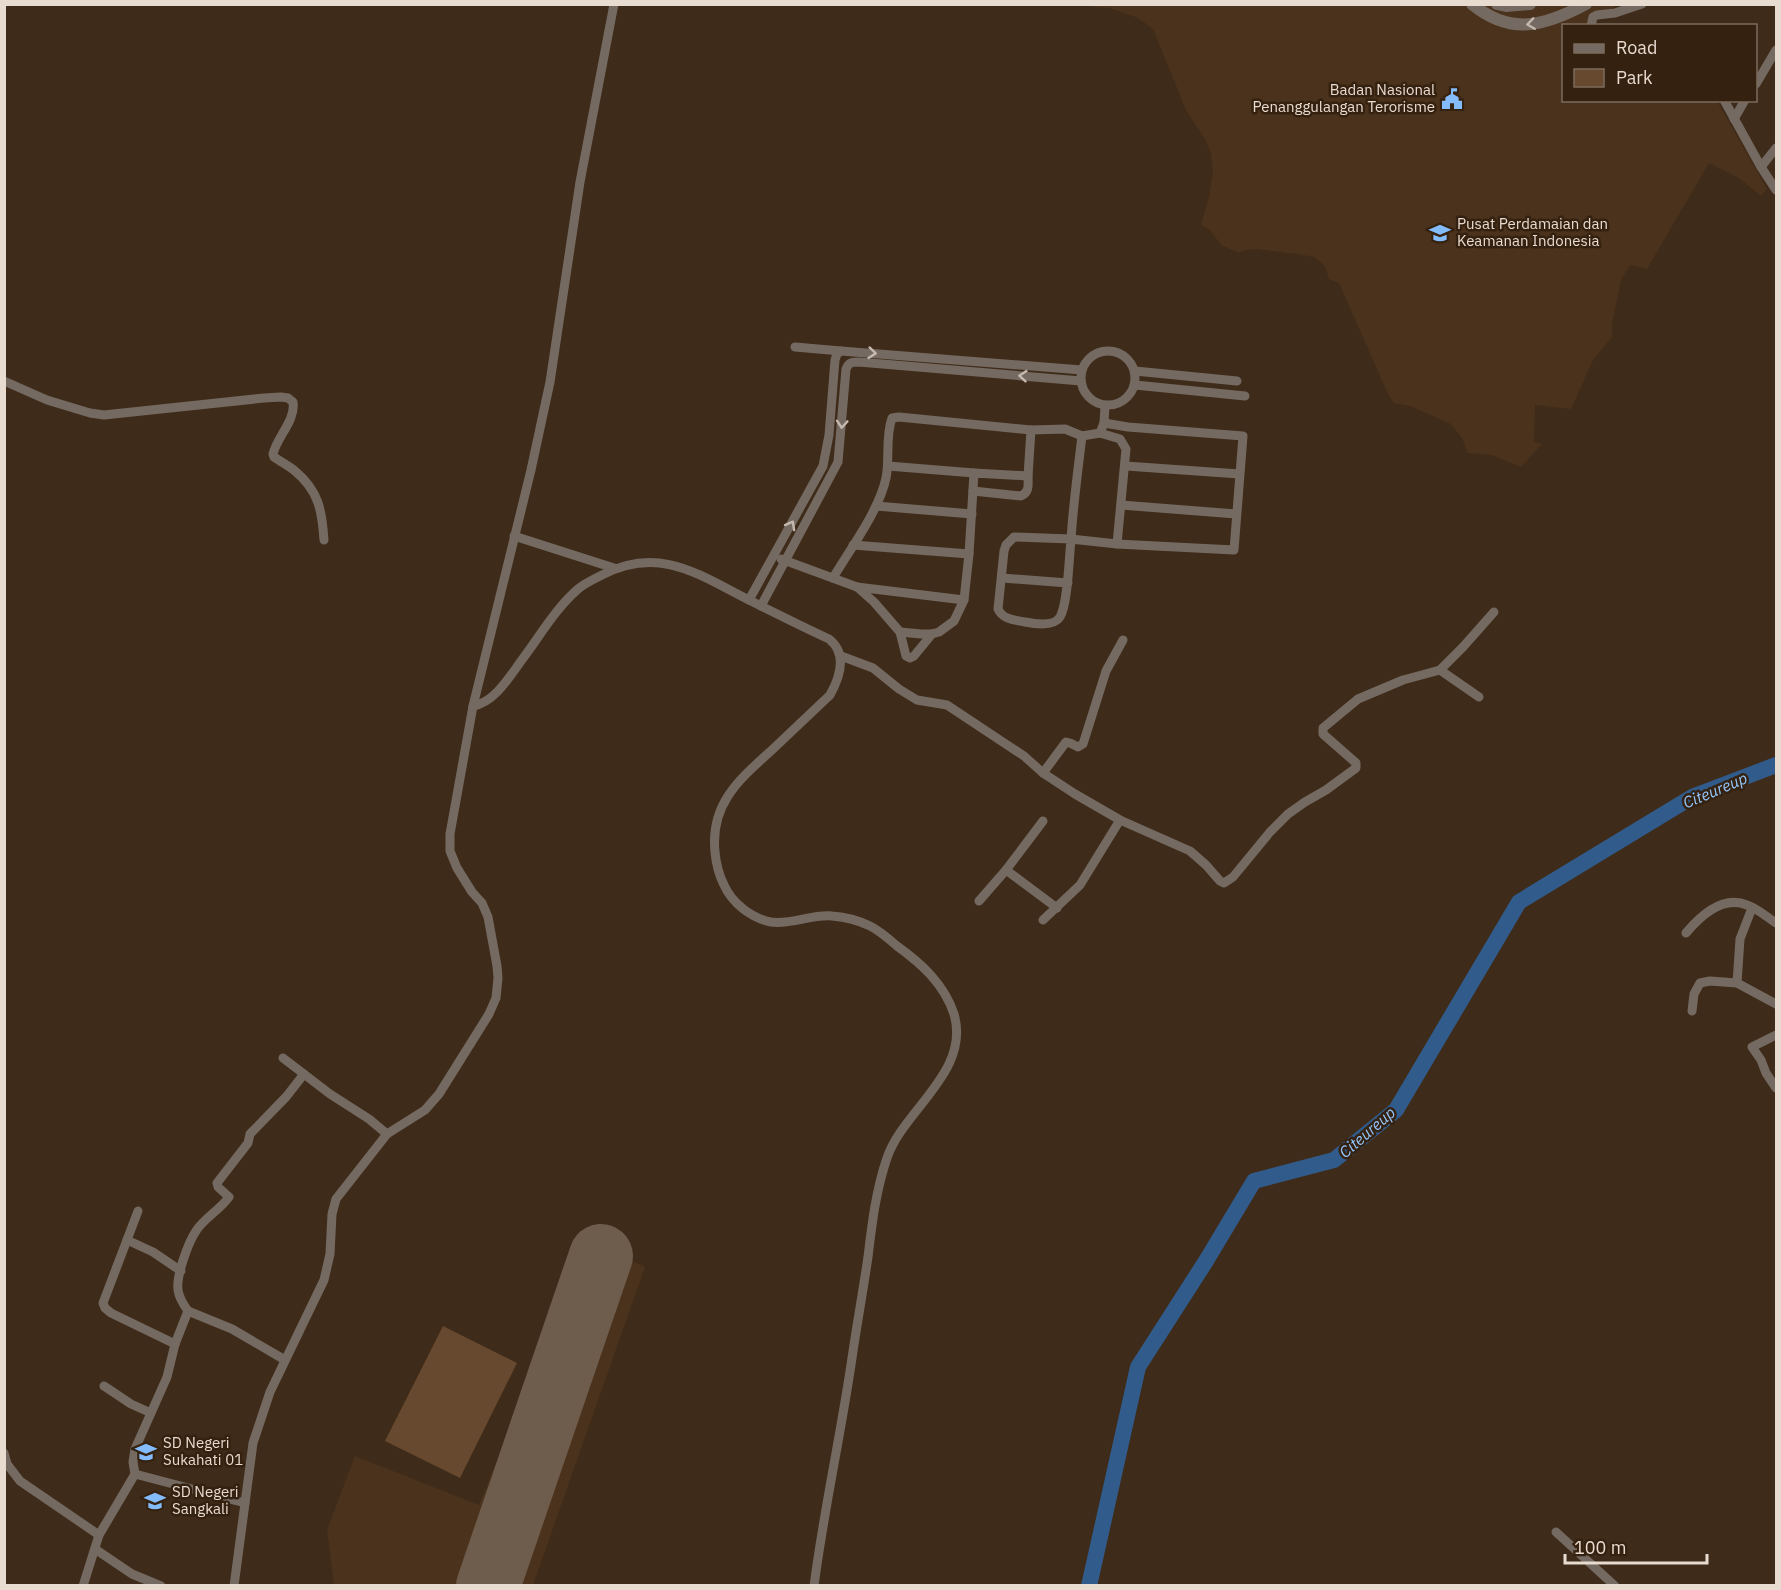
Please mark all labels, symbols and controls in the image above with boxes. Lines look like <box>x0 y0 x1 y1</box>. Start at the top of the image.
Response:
one-way arrow <box>1527 17 1536 29</box>
legend <box>1562 24 1757 102</box>
text: Road <box>1616 36 1657 59</box>
text: Park <box>1616 66 1653 89</box>
place label: Badan Nasional Penanggulangan Terorisme <box>1252 80 1435 116</box>
public building icon: Badan Nasional Penanggulangan Terorisme <box>1440 87 1464 111</box>
place label: Pusat Perdamaian dan Keamanan Indonesia <box>1457 214 1608 250</box>
school or university icon: Pusat Perdamaian dan Keamanan Indonesia <box>1428 221 1452 245</box>
one-way arrow <box>867 346 877 359</box>
one-way arrow <box>1018 370 1027 383</box>
one-way arrow <box>835 420 848 429</box>
one-way arrow <box>784 520 795 531</box>
water label: Citeureup <box>1680 767 1750 813</box>
water label: Citeureup <box>1335 1102 1399 1162</box>
place label: SD Negeri Sukahati 01 <box>163 1433 243 1469</box>
school or university icon: SD Negeri Sukahati 01 <box>134 1440 158 1464</box>
place label: SD Negeri Sangkali <box>172 1482 238 1518</box>
school or university icon: SD Negeri Sangkali <box>143 1489 167 1513</box>
scale bar <box>1565 1527 1708 1565</box>
text: 100 m <box>1574 1536 1626 1559</box>

